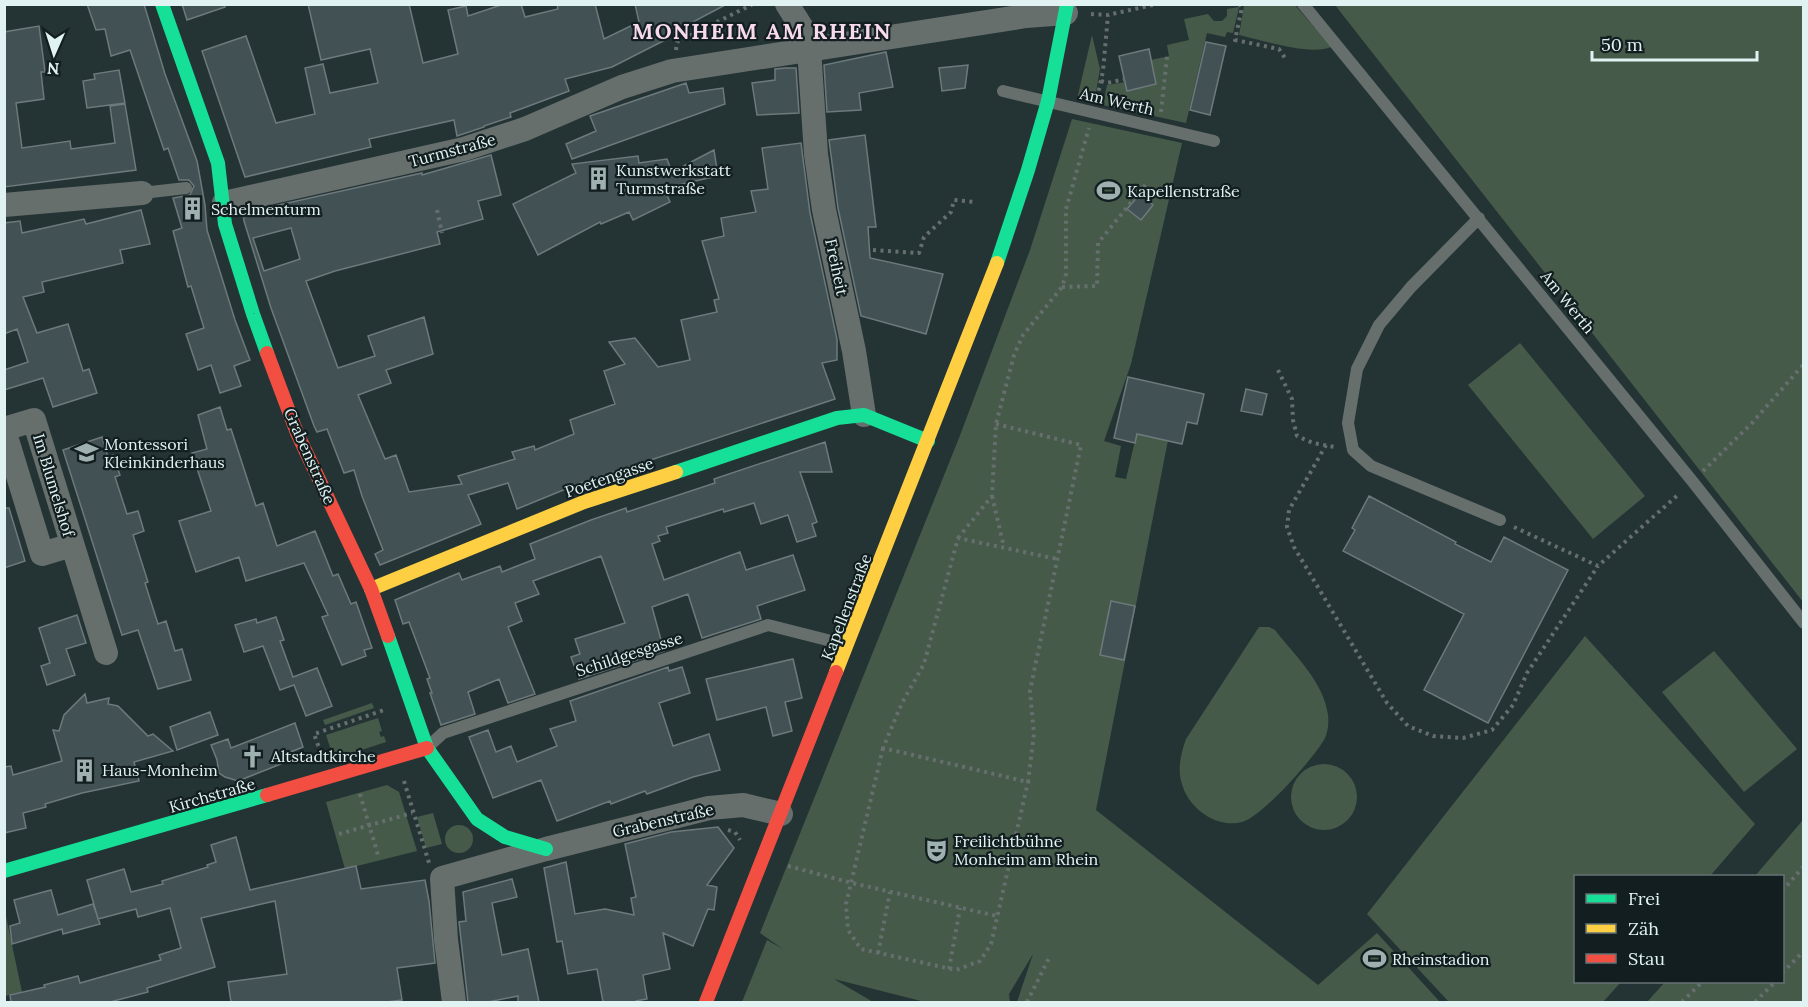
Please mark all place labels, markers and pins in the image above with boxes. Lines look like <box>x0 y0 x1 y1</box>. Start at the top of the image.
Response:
place label: Kunstwerkstatt Turmstraße <box>616 160 732 198</box>
building icon: Kunstwerkstatt Turmstraße <box>585 166 611 192</box>
sports icon: Kapellenstraße <box>1096 178 1122 204</box>
place label: Kapellenstraße <box>1127 181 1240 201</box>
building icon: Schelmenturm <box>180 196 206 222</box>
place label: Schelmenturm <box>211 199 321 219</box>
place label: Montessori Kleinkinderhaus <box>104 434 225 472</box>
school or university icon: Montessori Kleinkinderhaus <box>73 440 99 466</box>
church icon: Altstadtkirche <box>240 743 266 769</box>
place label: Altstadtkirche <box>270 746 376 766</box>
building icon: Haus-Monheim <box>71 757 97 783</box>
place label: Haus-Monheim <box>102 760 218 780</box>
place label: Freilichtbühne Monheim am Rhein <box>954 831 1098 869</box>
theatre icon: Freilichtbühne Monheim am Rhein <box>923 837 949 863</box>
sports icon: Rheinstadion <box>1361 946 1387 972</box>
place label: Rheinstadion <box>1392 949 1490 969</box>

